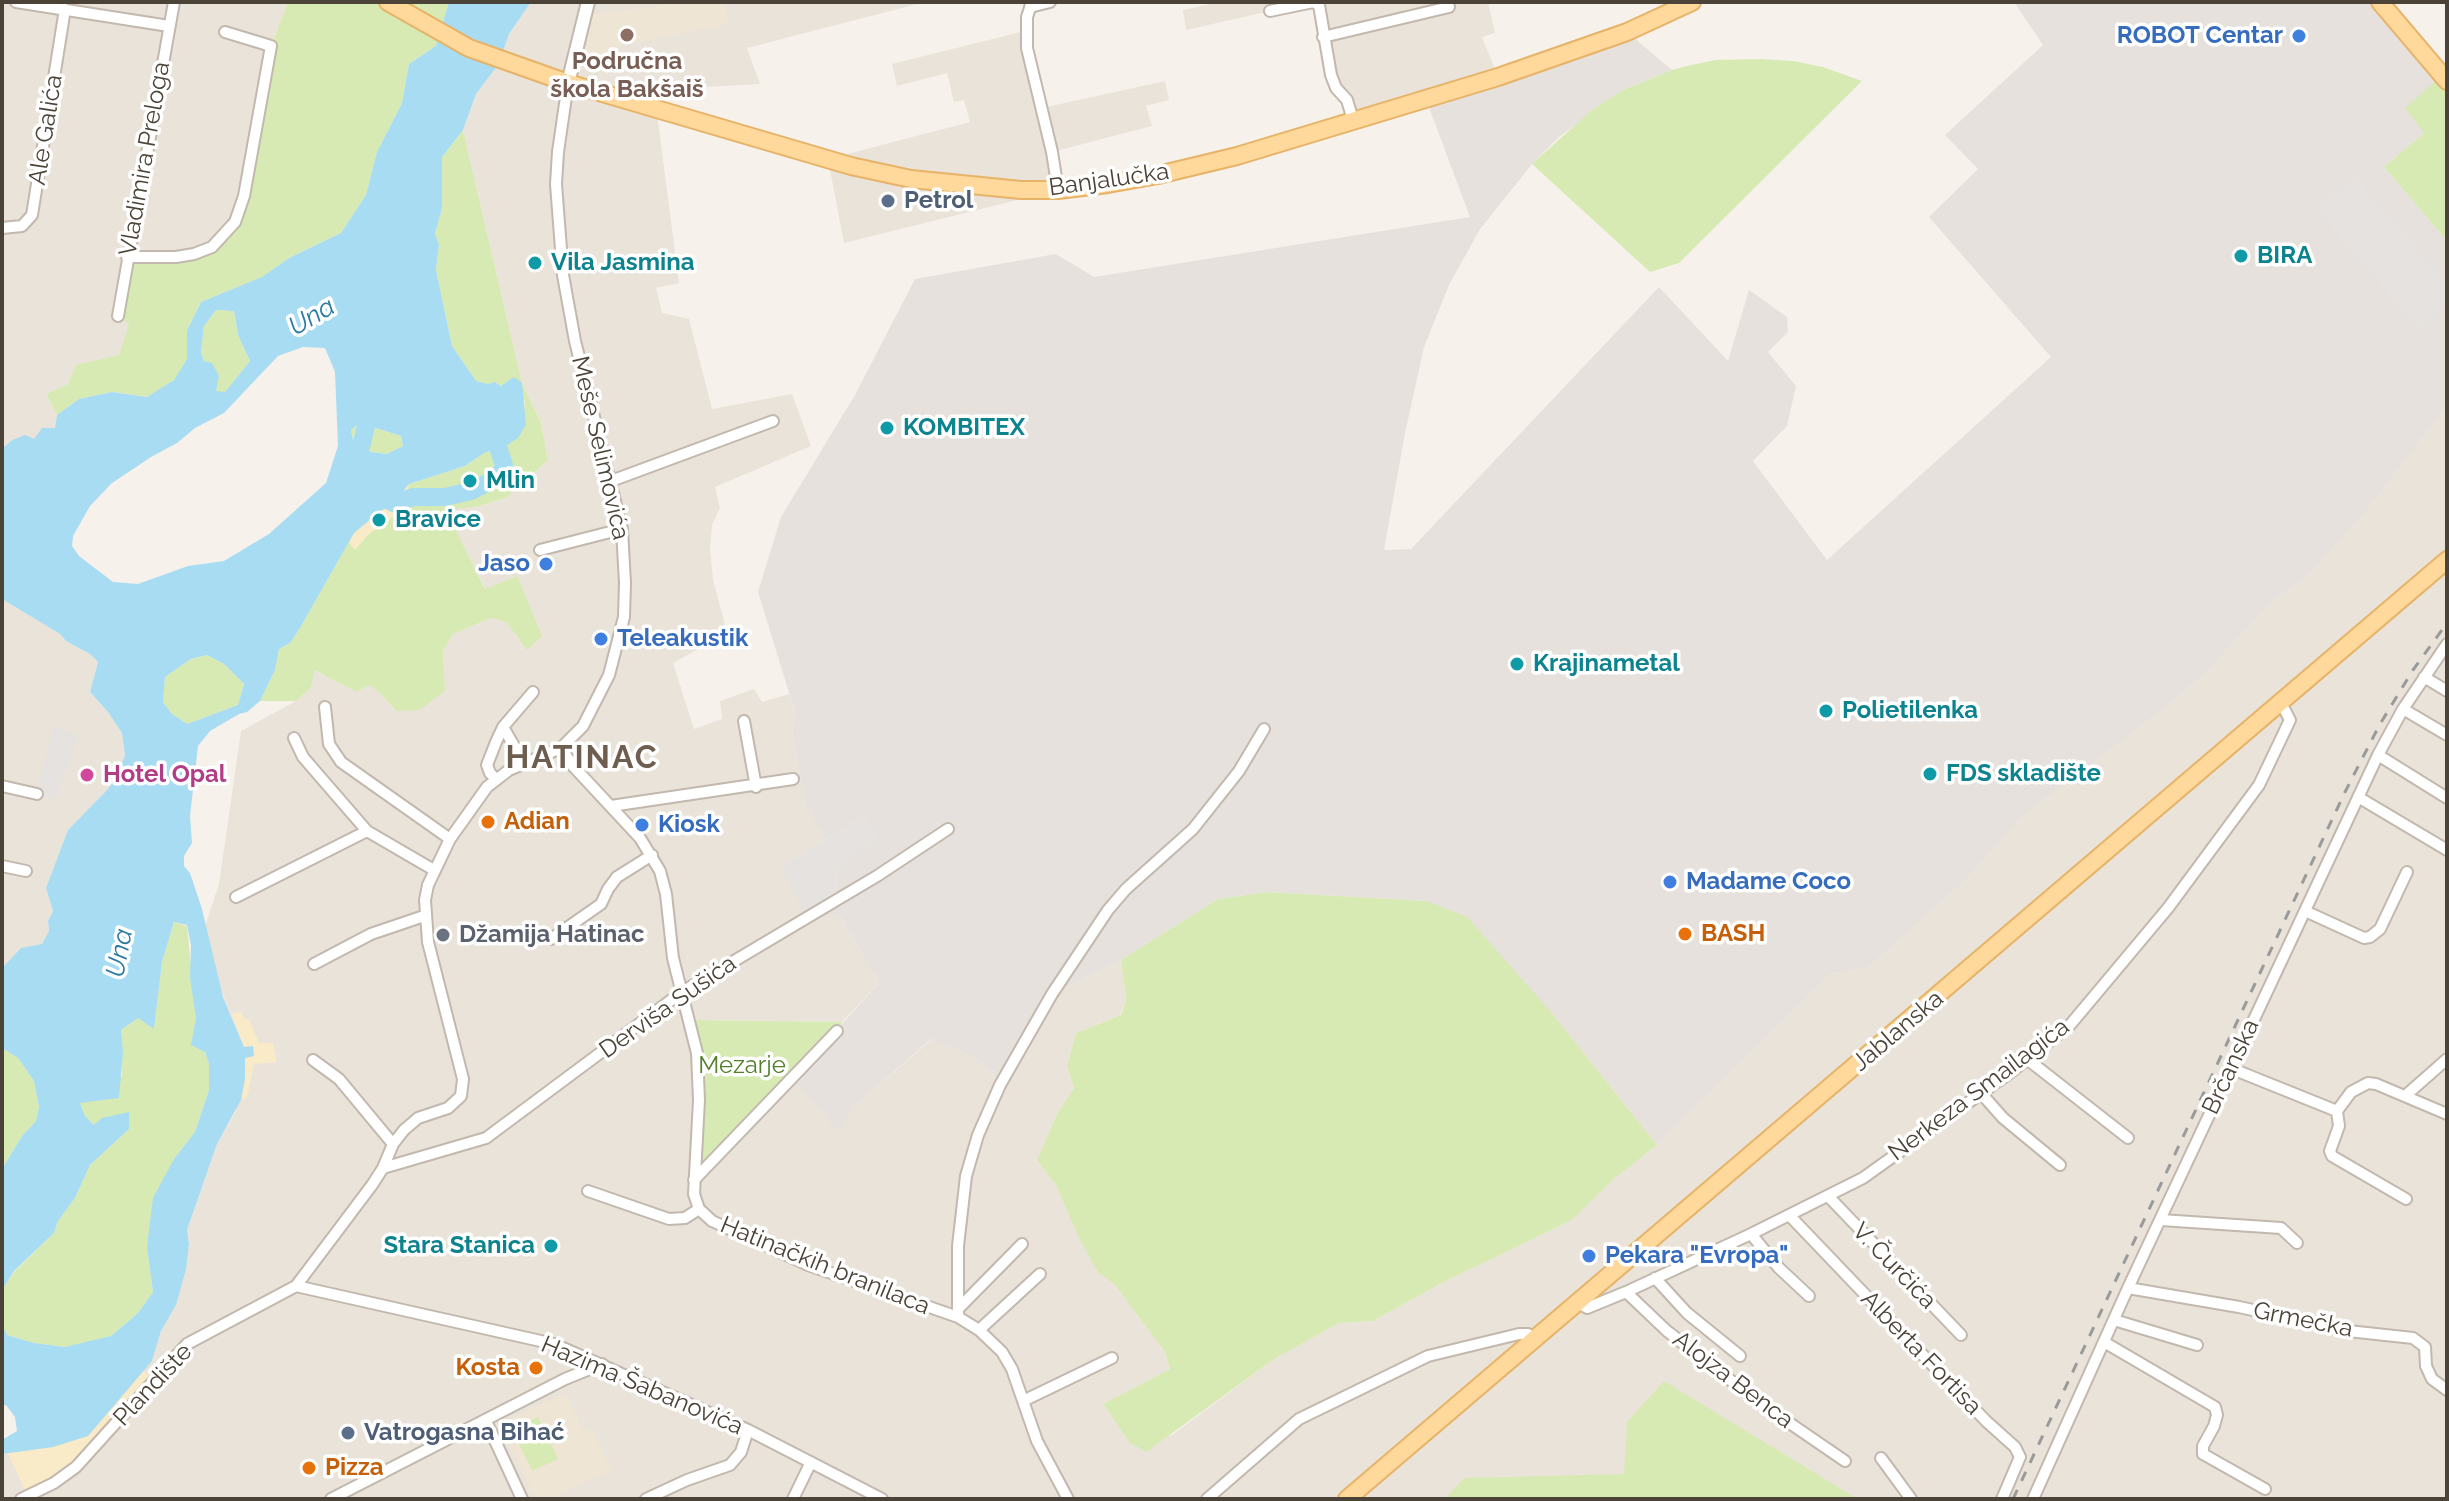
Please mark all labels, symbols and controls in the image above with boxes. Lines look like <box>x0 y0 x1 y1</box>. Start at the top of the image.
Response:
place label: ROBOT Centar <box>2117 22 2283 50</box>
marker: Područna škola Bakšaiš <box>618 26 636 44</box>
marker: ROBOT Centar <box>2290 27 2308 45</box>
place label: Područna škola Bakšaiš <box>550 48 704 104</box>
street label: Vladimira Preloga <box>114 60 176 258</box>
street label: Ale Galića <box>23 73 69 187</box>
street label: Banjalučka <box>1047 157 1171 203</box>
place label: Petrol <box>904 187 973 215</box>
marker: Petrol <box>879 192 897 210</box>
place label: BIRA <box>2257 242 2312 270</box>
marker: BIRA <box>2232 247 2250 265</box>
place label: Vila Jasmina <box>551 249 694 277</box>
marker: Vila Jasmina <box>526 254 544 272</box>
water label: Una <box>283 291 341 343</box>
street label: Meše Selimovića <box>565 353 635 543</box>
place label: KOMBITEX <box>903 414 1025 442</box>
marker: KOMBITEX <box>878 419 896 437</box>
place label: Mlin <box>486 467 535 495</box>
marker: Mlin <box>461 472 479 490</box>
place label: Bravice <box>395 506 481 534</box>
marker: Bravice <box>370 511 388 529</box>
place label: Jaso <box>478 550 530 578</box>
marker: Jaso <box>537 555 555 573</box>
place label: Teleakustik <box>617 625 748 653</box>
marker: Teleakustik <box>592 630 610 648</box>
place label: Krajinametal <box>1533 650 1680 678</box>
marker: Krajinametal <box>1508 655 1526 673</box>
place label: Polietilenka <box>1842 697 1978 725</box>
marker: Polietilenka <box>1817 702 1835 720</box>
district label: HATINAC <box>505 739 659 777</box>
place label: FDS skladište <box>1946 760 2101 788</box>
place label: Hotel Opal <box>103 761 226 789</box>
marker: FDS skladište <box>1921 765 1939 783</box>
marker: Hotel Opal <box>78 766 96 784</box>
place label: Adian <box>504 808 570 836</box>
place label: Kiosk <box>658 811 720 839</box>
marker: Adian <box>479 813 497 831</box>
marker: Kiosk <box>633 816 651 834</box>
place label: Madame Coco <box>1686 868 1851 896</box>
marker: Madame Coco <box>1661 873 1679 891</box>
place label: BASH <box>1701 920 1765 948</box>
place label: Džamija Hatinac <box>459 921 645 949</box>
marker: BASH <box>1676 925 1694 943</box>
water label: Una <box>100 926 140 980</box>
marker: Džamija Hatinac <box>434 926 452 944</box>
street label: Derviša Sušića <box>594 949 742 1065</box>
street label: Jablanska <box>1847 985 1949 1077</box>
street label: Nerkeza Smailagića <box>1883 1013 2075 1167</box>
street label: Brčanska <box>2196 1015 2266 1119</box>
park label: Mezarje <box>698 1052 786 1080</box>
street label: Hatinačkih branilaca <box>716 1211 934 1321</box>
street label: V. Čurčića <box>1846 1217 1942 1315</box>
place label: Stara Stanica <box>383 1232 535 1260</box>
marker: Stara Stanica <box>542 1237 560 1255</box>
place label: Pekara "Evropa" <box>1605 1242 1788 1270</box>
marker: Pekara "Evropa" <box>1580 1247 1598 1265</box>
street label: Alberta Fortisa <box>1855 1285 1987 1421</box>
street label: Grmečka <box>2251 1296 2355 1344</box>
street label: Alojza Benca <box>1667 1325 1799 1435</box>
street label: Hazima Šabanovića <box>537 1330 747 1442</box>
street label: Plandište <box>108 1338 198 1432</box>
place label: Kosta <box>455 1354 520 1382</box>
marker: Kosta <box>527 1359 545 1377</box>
place label: Vatrogasna Bihać <box>364 1419 565 1447</box>
marker: Vatrogasna Bihać <box>339 1424 357 1442</box>
place label: Pizza <box>325 1454 384 1482</box>
marker: Pizza <box>300 1459 318 1477</box>

